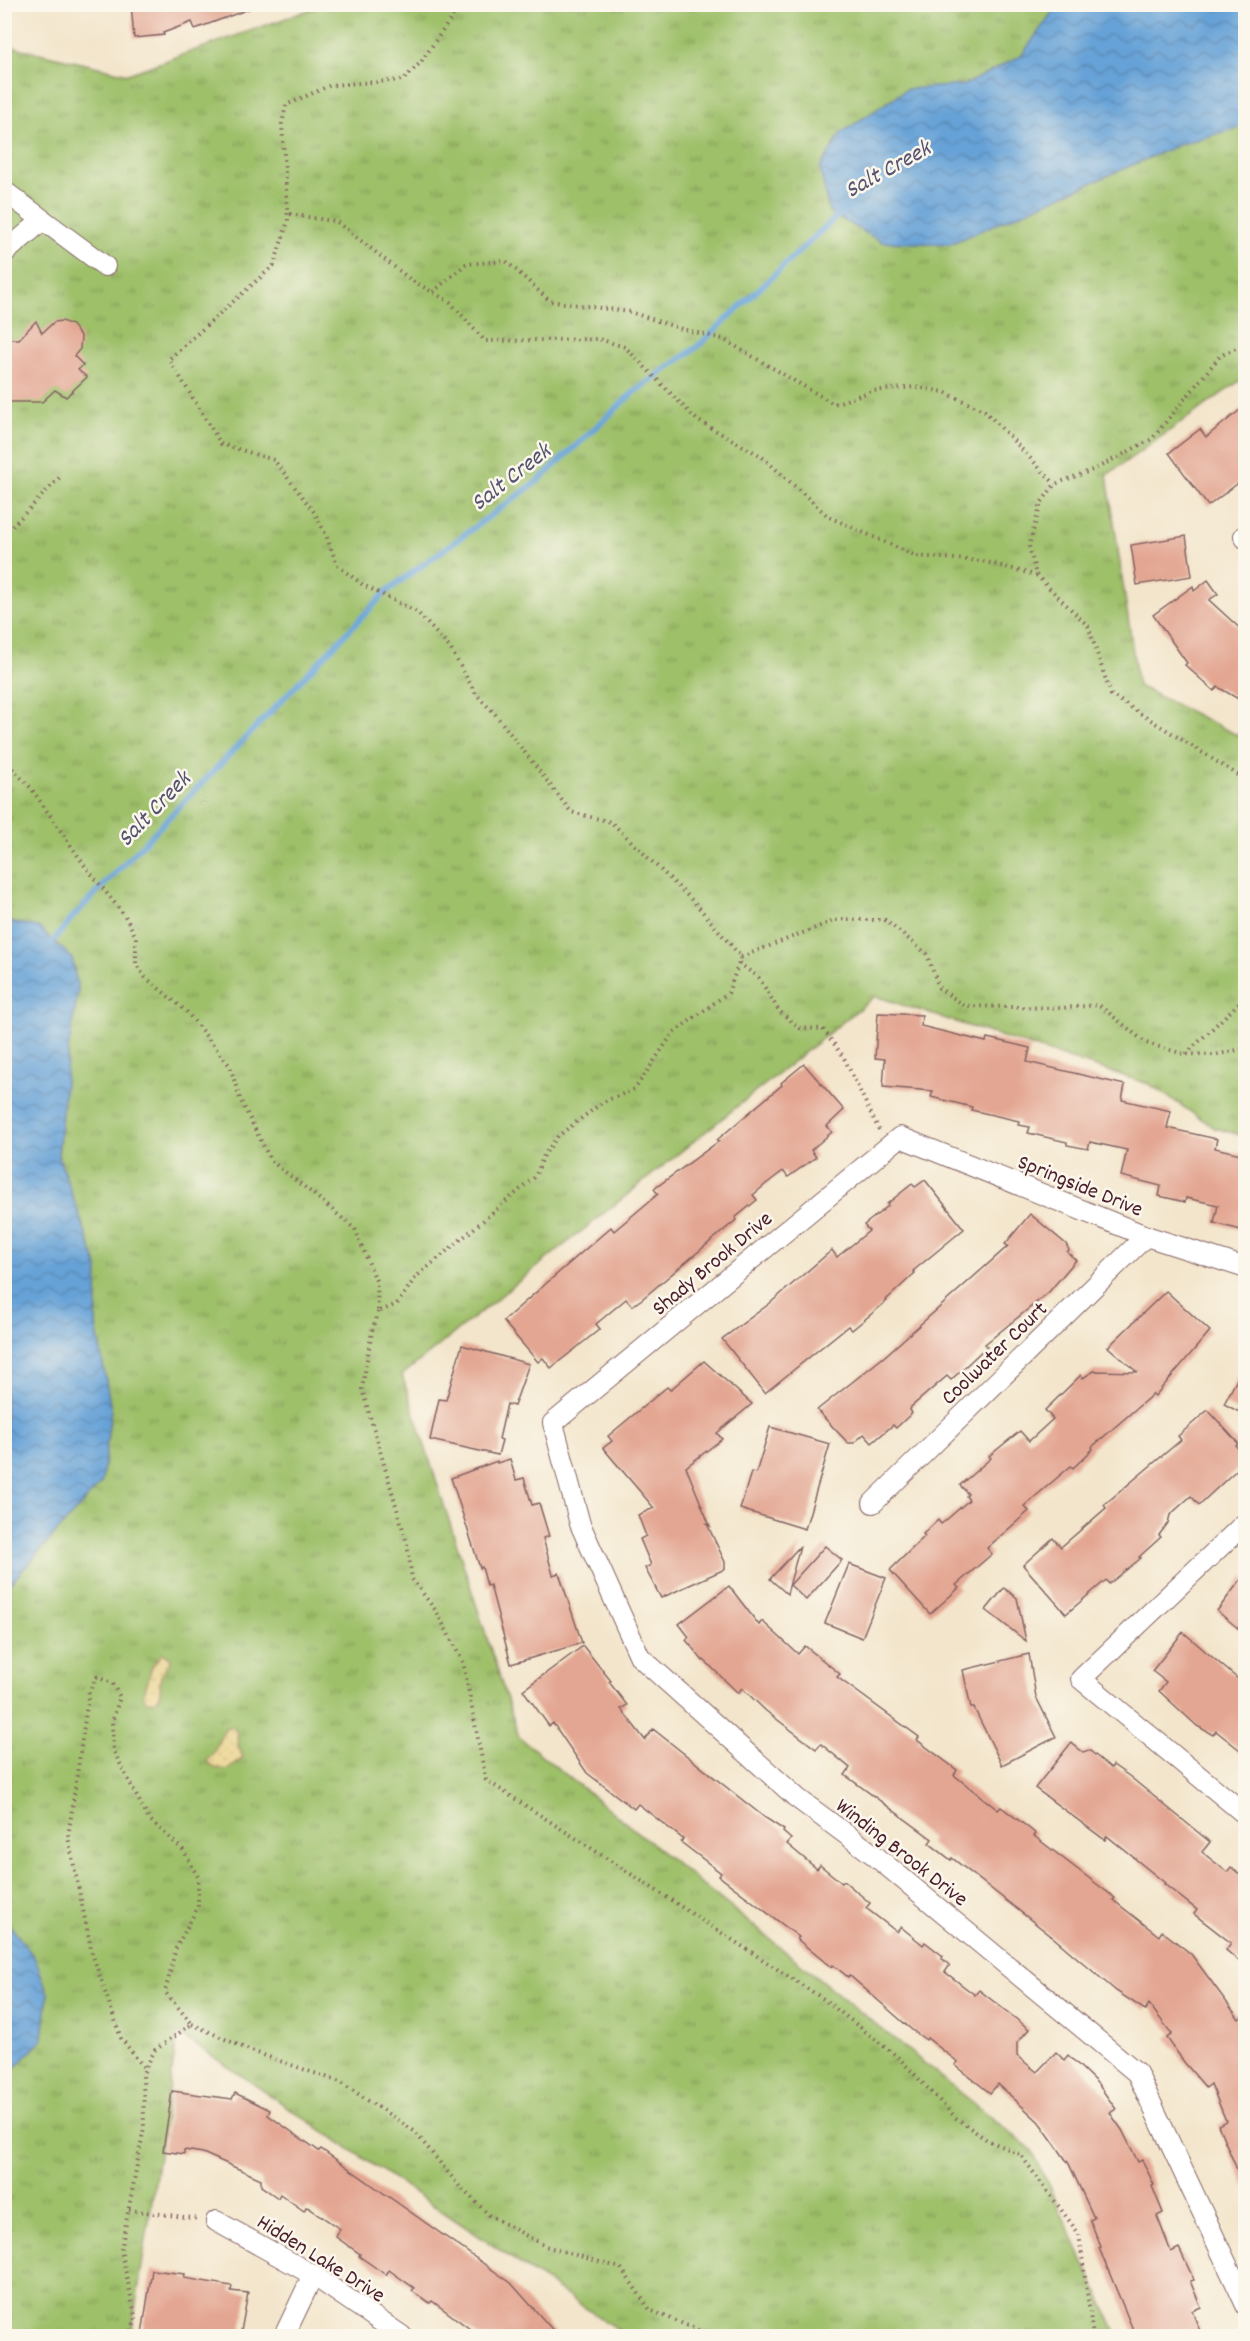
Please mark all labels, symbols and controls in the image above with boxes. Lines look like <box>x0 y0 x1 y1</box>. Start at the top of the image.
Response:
water label: Salt Creek <box>839 132 940 208</box>
water label: Salt Creek <box>464 435 561 521</box>
water label: Salt Creek <box>110 763 201 856</box>
street label: Springside Drive <box>1012 1148 1147 1226</box>
street label: Shady Brook Drive <box>646 1205 780 1324</box>
street label: Coolwater Court <box>935 1296 1056 1413</box>
street label: Winding Brook Drive <box>828 1792 974 1915</box>
street label: Hidden Lake Drive <box>250 2208 390 2312</box>

